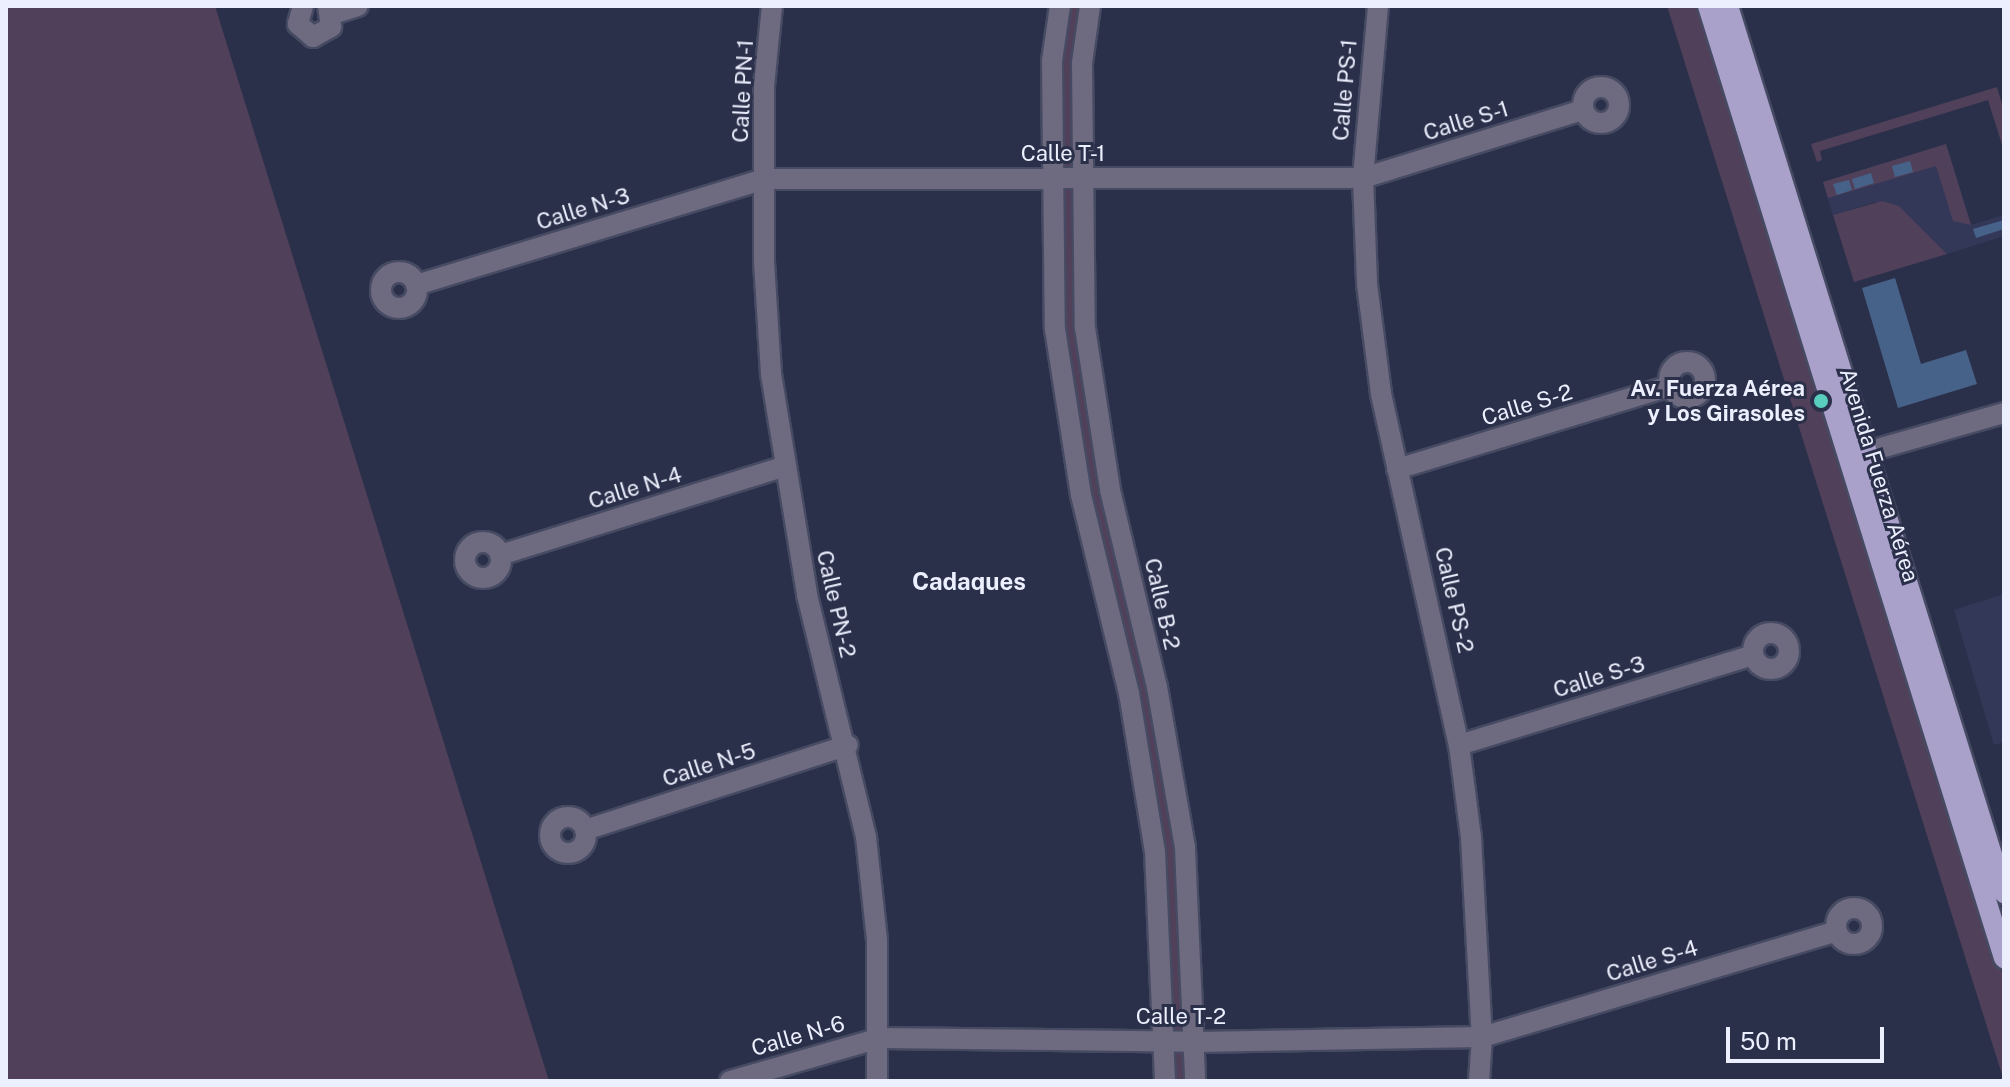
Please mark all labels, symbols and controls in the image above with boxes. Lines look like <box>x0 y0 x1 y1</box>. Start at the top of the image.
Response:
street label: Calle PS-1 <box>1327 38 1363 142</box>
street label: Calle PN-1 <box>727 39 759 143</box>
street label: Calle S-1 <box>1420 96 1512 146</box>
street label: Calle T-1 <box>1021 141 1105 167</box>
street label: Calle N-3 <box>533 182 633 236</box>
street label: Avenida Fuerza Aérea <box>1834 365 1924 585</box>
place label: Av. Fuerza Aérea y Los Girasoles <box>1630 375 1805 426</box>
street label: Calle S-2 <box>1478 379 1576 431</box>
marker: Av. Fuerza Aérea y Los Girasoles <box>1812 392 1830 410</box>
street label: Calle N-4 <box>585 461 685 515</box>
street label: Calle PS-2 <box>1429 544 1479 656</box>
street label: Calle PN-2 <box>811 548 861 660</box>
street label: Calle B-2 <box>1139 556 1185 652</box>
district label: Cadaques <box>912 568 1026 596</box>
street label: Calle S-3 <box>1550 651 1648 703</box>
street label: Calle N-5 <box>659 738 759 792</box>
street label: Calle S-4 <box>1603 935 1701 987</box>
street label: Calle T-2 <box>1136 1004 1226 1030</box>
street label: Calle N-6 <box>748 1010 848 1062</box>
scale bar <box>1730 1011 1888 1061</box>
text: 50 m <box>1740 1027 1797 1055</box>

